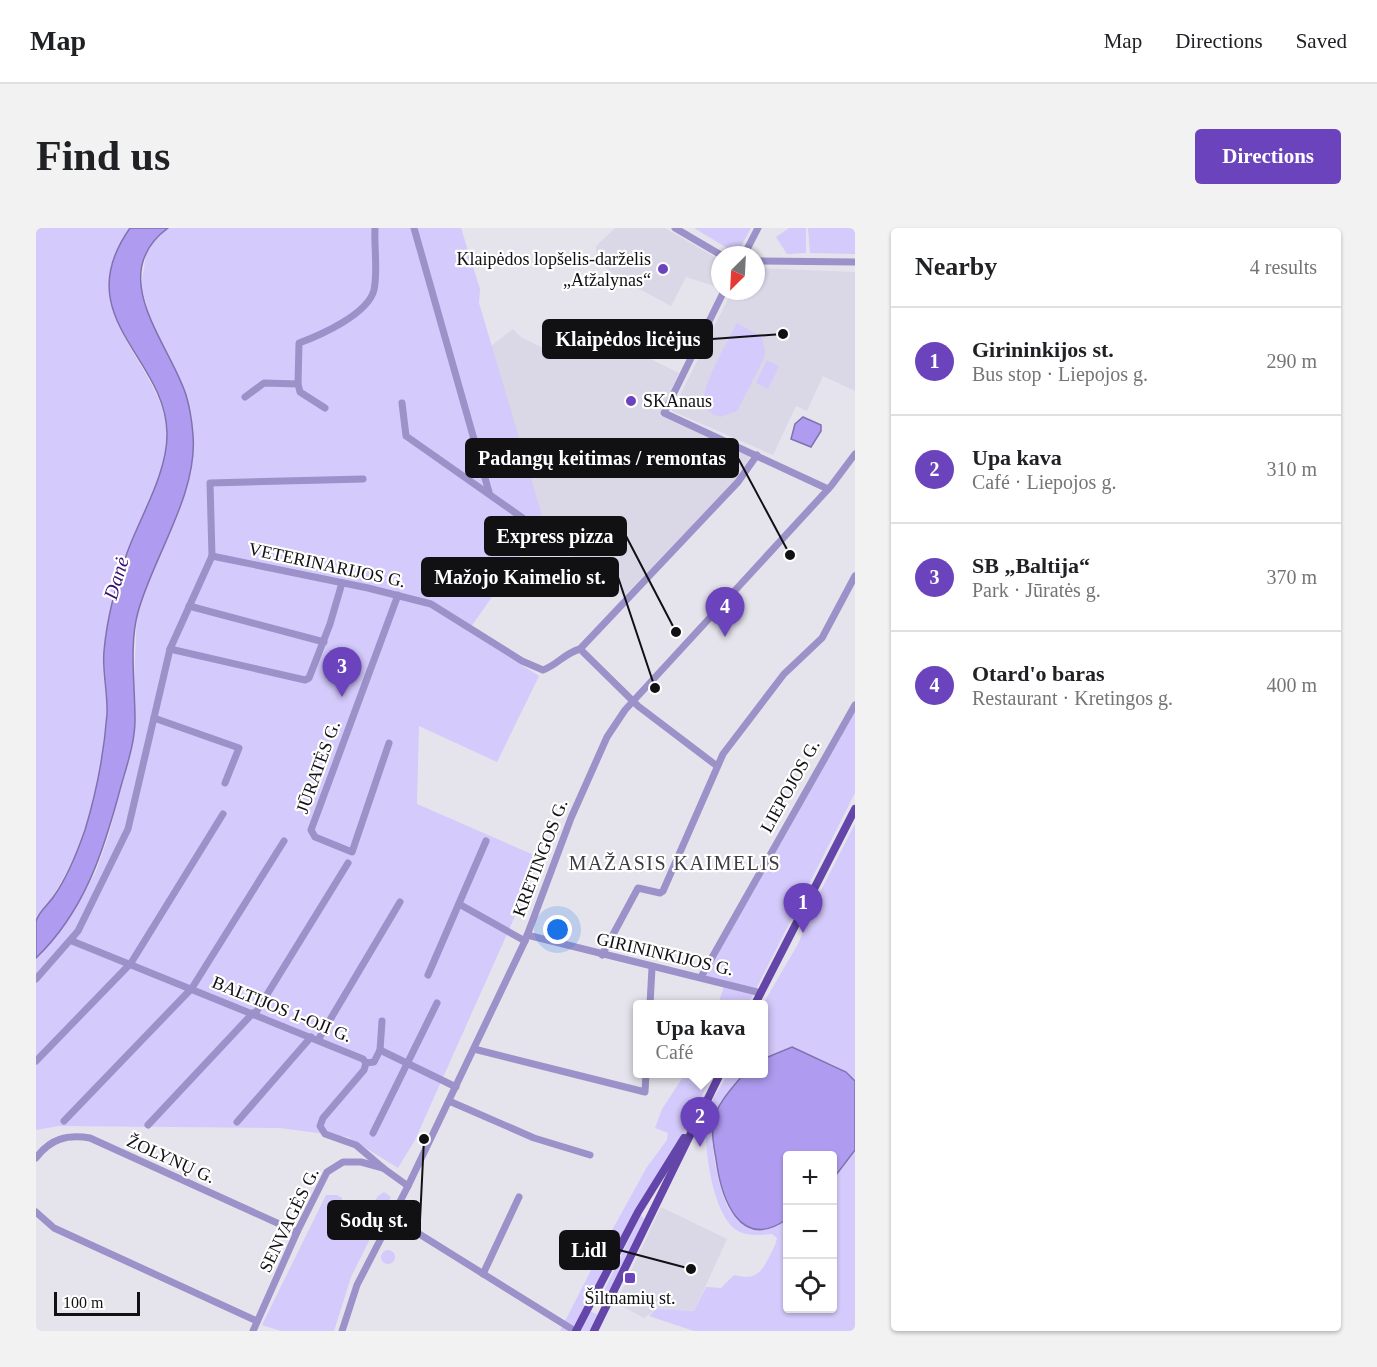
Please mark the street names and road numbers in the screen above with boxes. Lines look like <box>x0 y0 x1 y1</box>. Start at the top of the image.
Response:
street label: VETERINARIJOS G. <box>247 539 407 591</box>
street label: JŪRATĖS G. <box>292 718 344 816</box>
street label: LIEPOJOS G. <box>756 736 824 836</box>
street label: KRETINGOS G. <box>508 797 572 919</box>
street label: GIRININKIJOS G. <box>595 929 735 979</box>
street label: BALTIJOS 1-OJI G. <box>209 972 355 1046</box>
street label: ŽOLYNŲ G. <box>124 1130 218 1187</box>
street label: SENVAGĖS G. <box>255 1165 323 1275</box>

